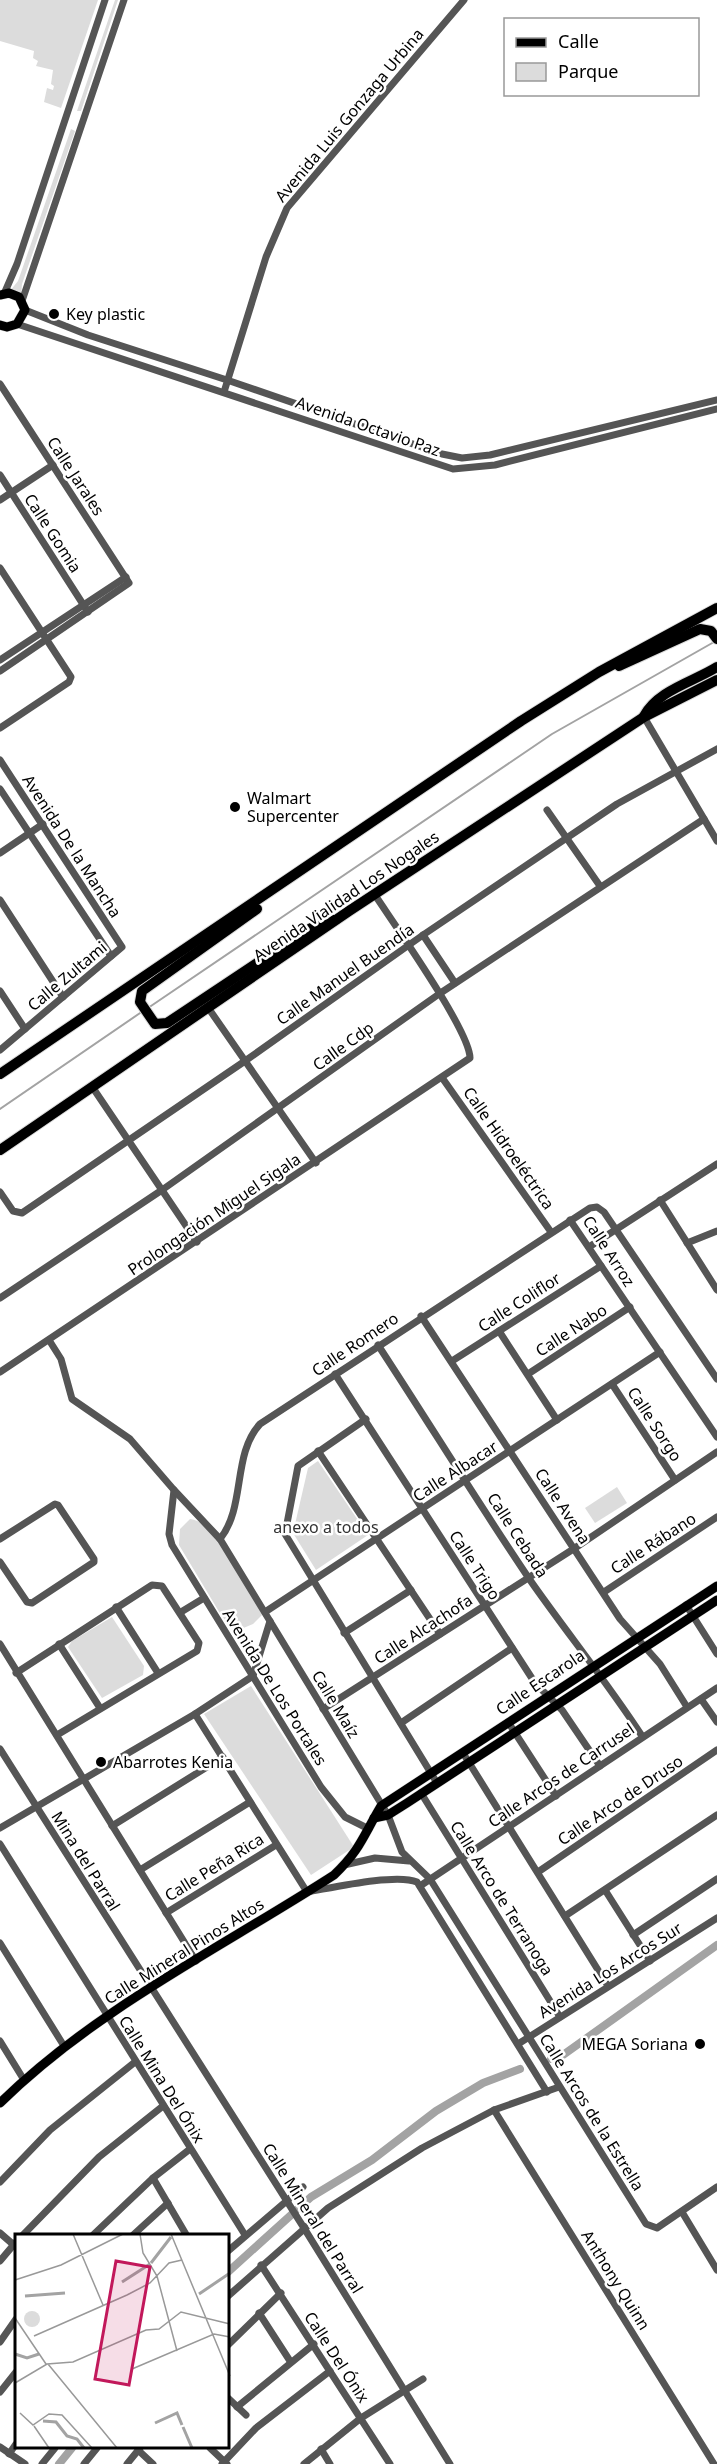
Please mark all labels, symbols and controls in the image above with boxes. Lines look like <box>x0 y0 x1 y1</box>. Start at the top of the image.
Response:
legend <box>504 18 699 96</box>
street label: Avenida Luis Gonzaga Urbina <box>270 24 428 206</box>
text: Calle <box>558 29 599 53</box>
text: Parque <box>558 59 618 83</box>
place label: Key plastic <box>66 303 145 325</box>
marker: Key plastic <box>47 307 61 321</box>
street label: Avenida Octavio Paz <box>293 391 443 461</box>
street label: Calle Jarales <box>42 432 110 520</box>
street label: Calle Gomia <box>19 489 87 577</box>
street label: Avenida De la Mancha <box>17 770 127 922</box>
place label: Walmart Supercenter <box>247 787 339 827</box>
marker: Walmart Supercenter <box>228 800 242 814</box>
street label: Avenida Vialidad Los Nogales <box>249 826 443 966</box>
street label: Calle Manuel Buendía <box>272 918 418 1030</box>
street label: Calle Zultami <box>23 936 111 1016</box>
street label: Calle Cdp <box>308 1016 378 1076</box>
street label: Calle Hidroeléctrica <box>458 1082 560 1214</box>
street label: Prolongación Miguel Sigala <box>123 1148 305 1280</box>
street label: Calle Arroz <box>578 1211 640 1291</box>
street label: Calle Coliflor <box>473 1267 565 1337</box>
street label: Calle Nabo <box>531 1299 611 1361</box>
street label: Calle Romero <box>307 1307 403 1381</box>
street label: Calle Sorgo <box>623 1382 687 1466</box>
street label: Calle Albacar <box>408 1435 502 1507</box>
street label: Calle Avena <box>530 1464 596 1548</box>
street label: Calle Cebada <box>482 1488 554 1582</box>
street label: Calle Rábano <box>606 1507 700 1579</box>
park label: anexo a todos <box>273 1516 379 1538</box>
street label: Calle Trigo <box>444 1526 506 1604</box>
street label: Calle Alcachofa <box>370 1589 476 1669</box>
street label: Avenida De Los Portales <box>218 1605 332 1769</box>
street label: Calle Escarola <box>491 1644 589 1720</box>
street label: Calle Maíz <box>307 1666 365 1742</box>
street label: Calle Arcos de Carrusel <box>483 1718 639 1832</box>
street label: Calle Arco de Druso <box>553 1750 687 1850</box>
place label: Abarrotes Kenia <box>113 1751 233 1773</box>
marker: Abarrotes Kenia <box>94 1755 108 1769</box>
street label: Mina del Parral <box>47 1807 125 1915</box>
street label: Calle Arco de Terranoga <box>445 1816 559 1980</box>
street label: Calle Peña Rica <box>160 1828 268 1906</box>
street label: Calle Mineral Pinos Altos <box>100 1893 268 2009</box>
street label: Avenida Los Arcos Sur <box>534 1917 686 2023</box>
street label: Calle Mina Del Ónix <box>114 2011 210 2147</box>
street label: Calle Arcos de la Estrella <box>535 2029 649 2195</box>
place label: MEGA Soriana <box>582 2033 688 2055</box>
marker: MEGA Soriana <box>693 2037 707 2051</box>
street label: Calle Mineral del Parral <box>258 2139 368 2297</box>
street label: Anthony Quinn <box>576 2226 656 2334</box>
inset map <box>15 2234 230 2449</box>
street label: Calle Del Ónix <box>299 2307 375 2407</box>

